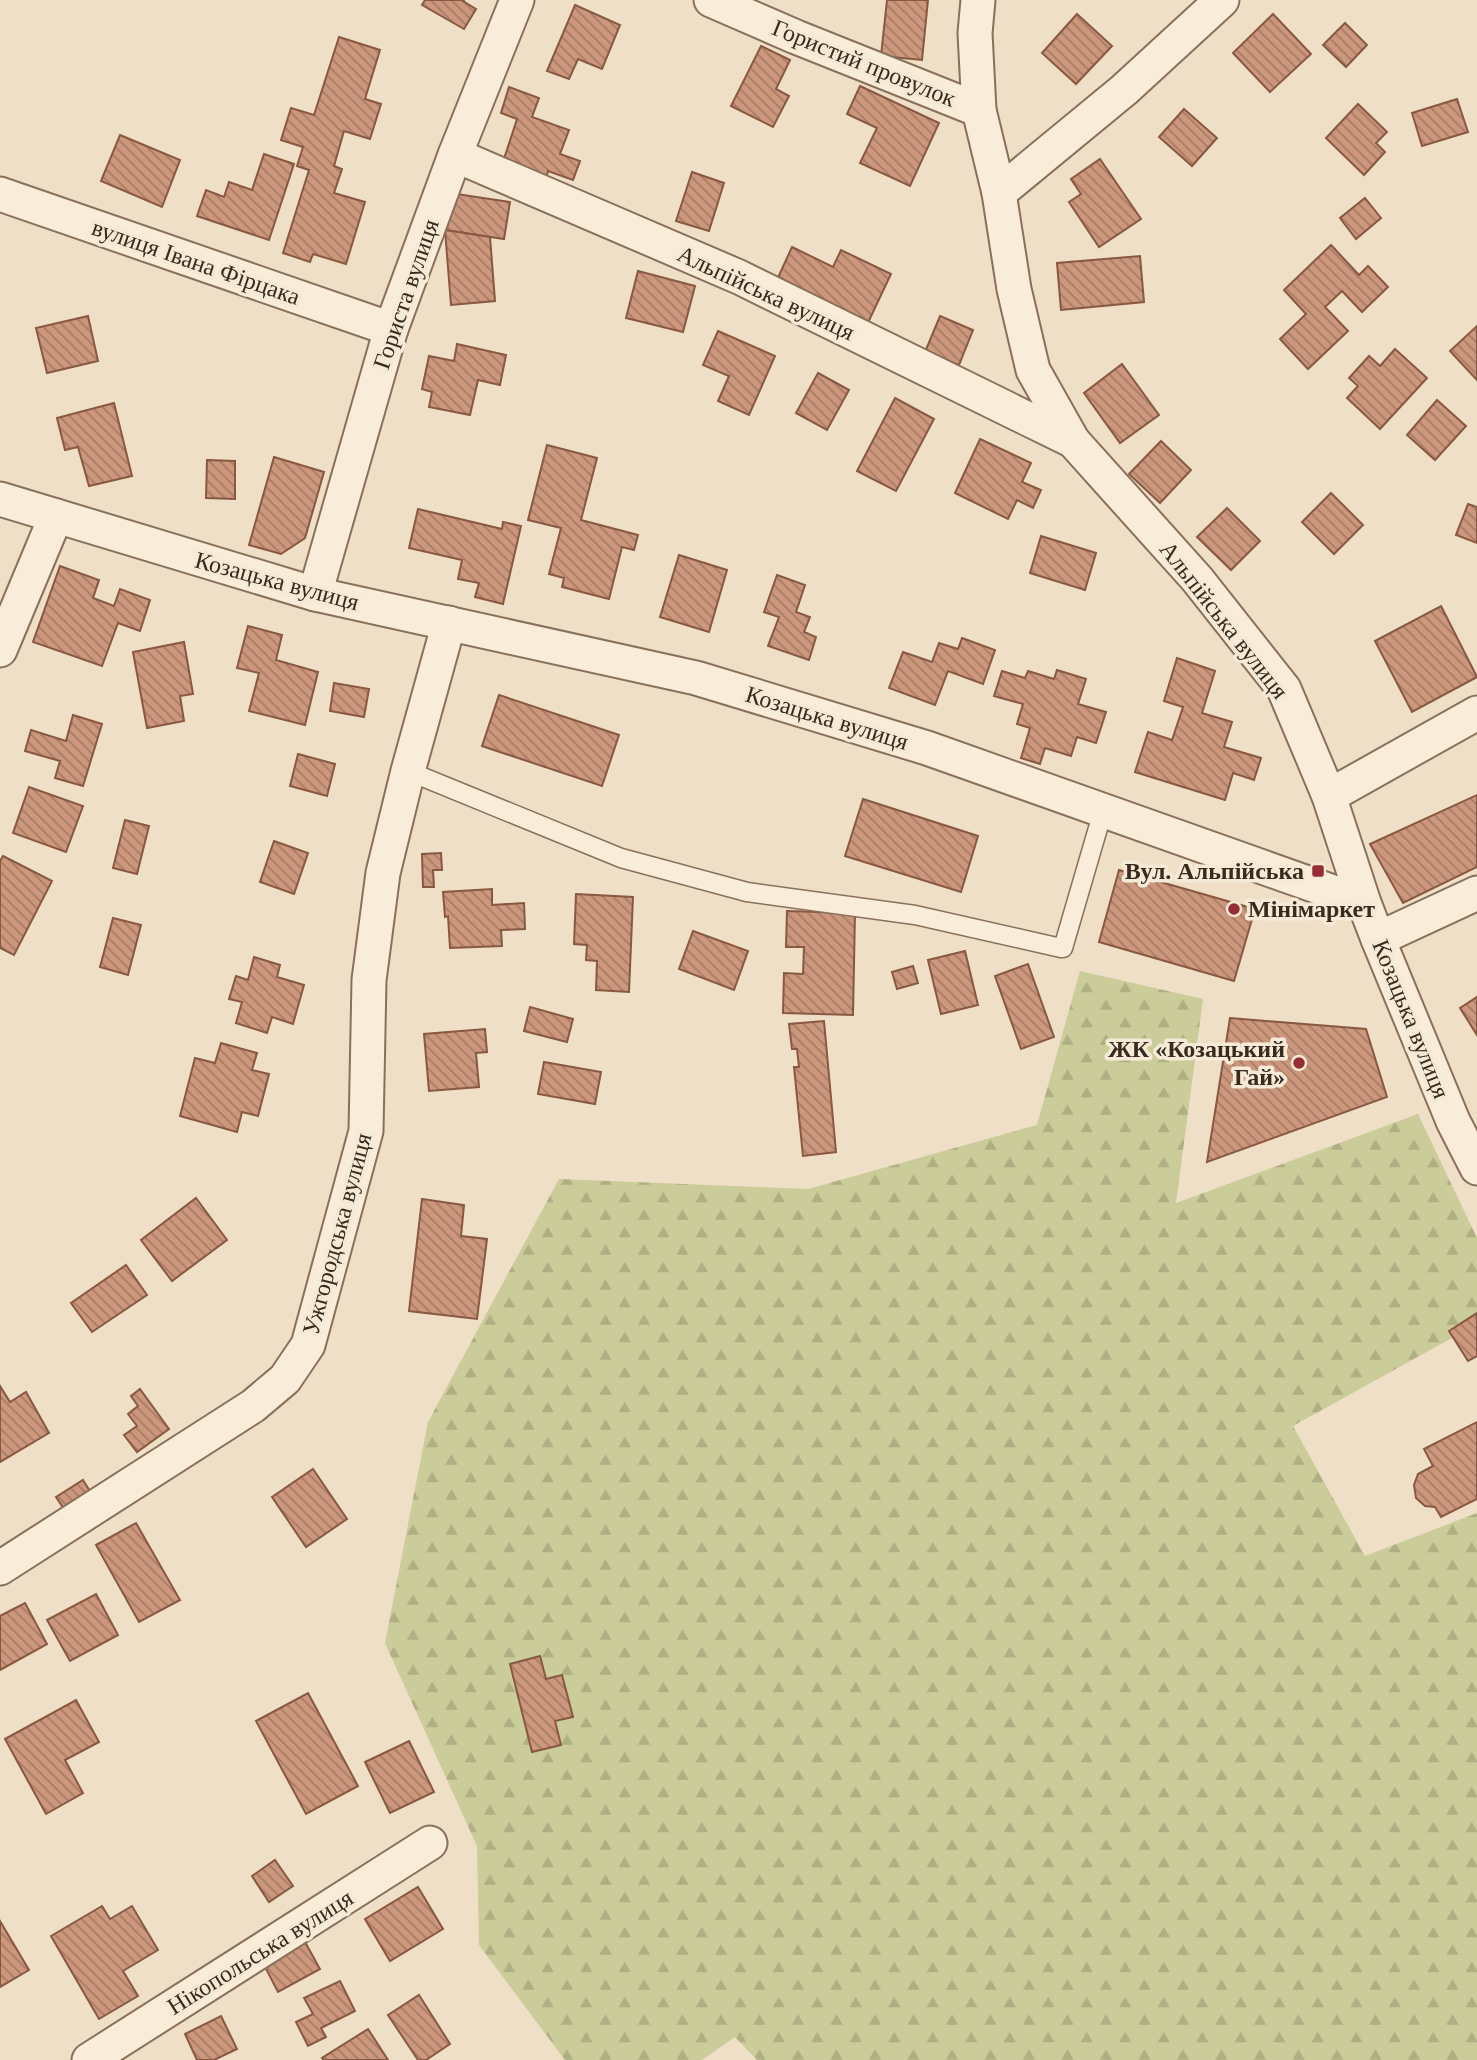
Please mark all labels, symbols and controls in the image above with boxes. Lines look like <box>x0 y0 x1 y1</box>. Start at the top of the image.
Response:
street label: Гористий провулок <box>769 14 960 112</box>
street label: вулиця Івана Фірцака <box>89 214 304 310</box>
street label: Гориста вулиця <box>368 216 444 372</box>
street label: Альпійська вулиця <box>673 241 859 345</box>
street label: Альпійська вулиця <box>1155 536 1293 704</box>
street label: Козацька вулиця <box>192 547 362 615</box>
street label: Козацька вулиця <box>742 681 912 755</box>
place label: Вул. Альпійська <box>1125 858 1304 884</box>
marker: Вул. Альпійська <box>1310 863 1326 879</box>
place label: Мінімаркет <box>1248 896 1375 922</box>
marker: Мінімаркет <box>1226 901 1242 917</box>
street label: Козацька вулиця <box>1367 936 1455 1102</box>
place label: ЖК «Козацький Гай» <box>1108 1036 1285 1090</box>
marker: ЖК «Козацький Гай» <box>1291 1055 1307 1071</box>
street label: Ужгородська вулиця <box>298 1130 376 1338</box>
street label: Нікопольська вулиця <box>163 1884 357 2020</box>

